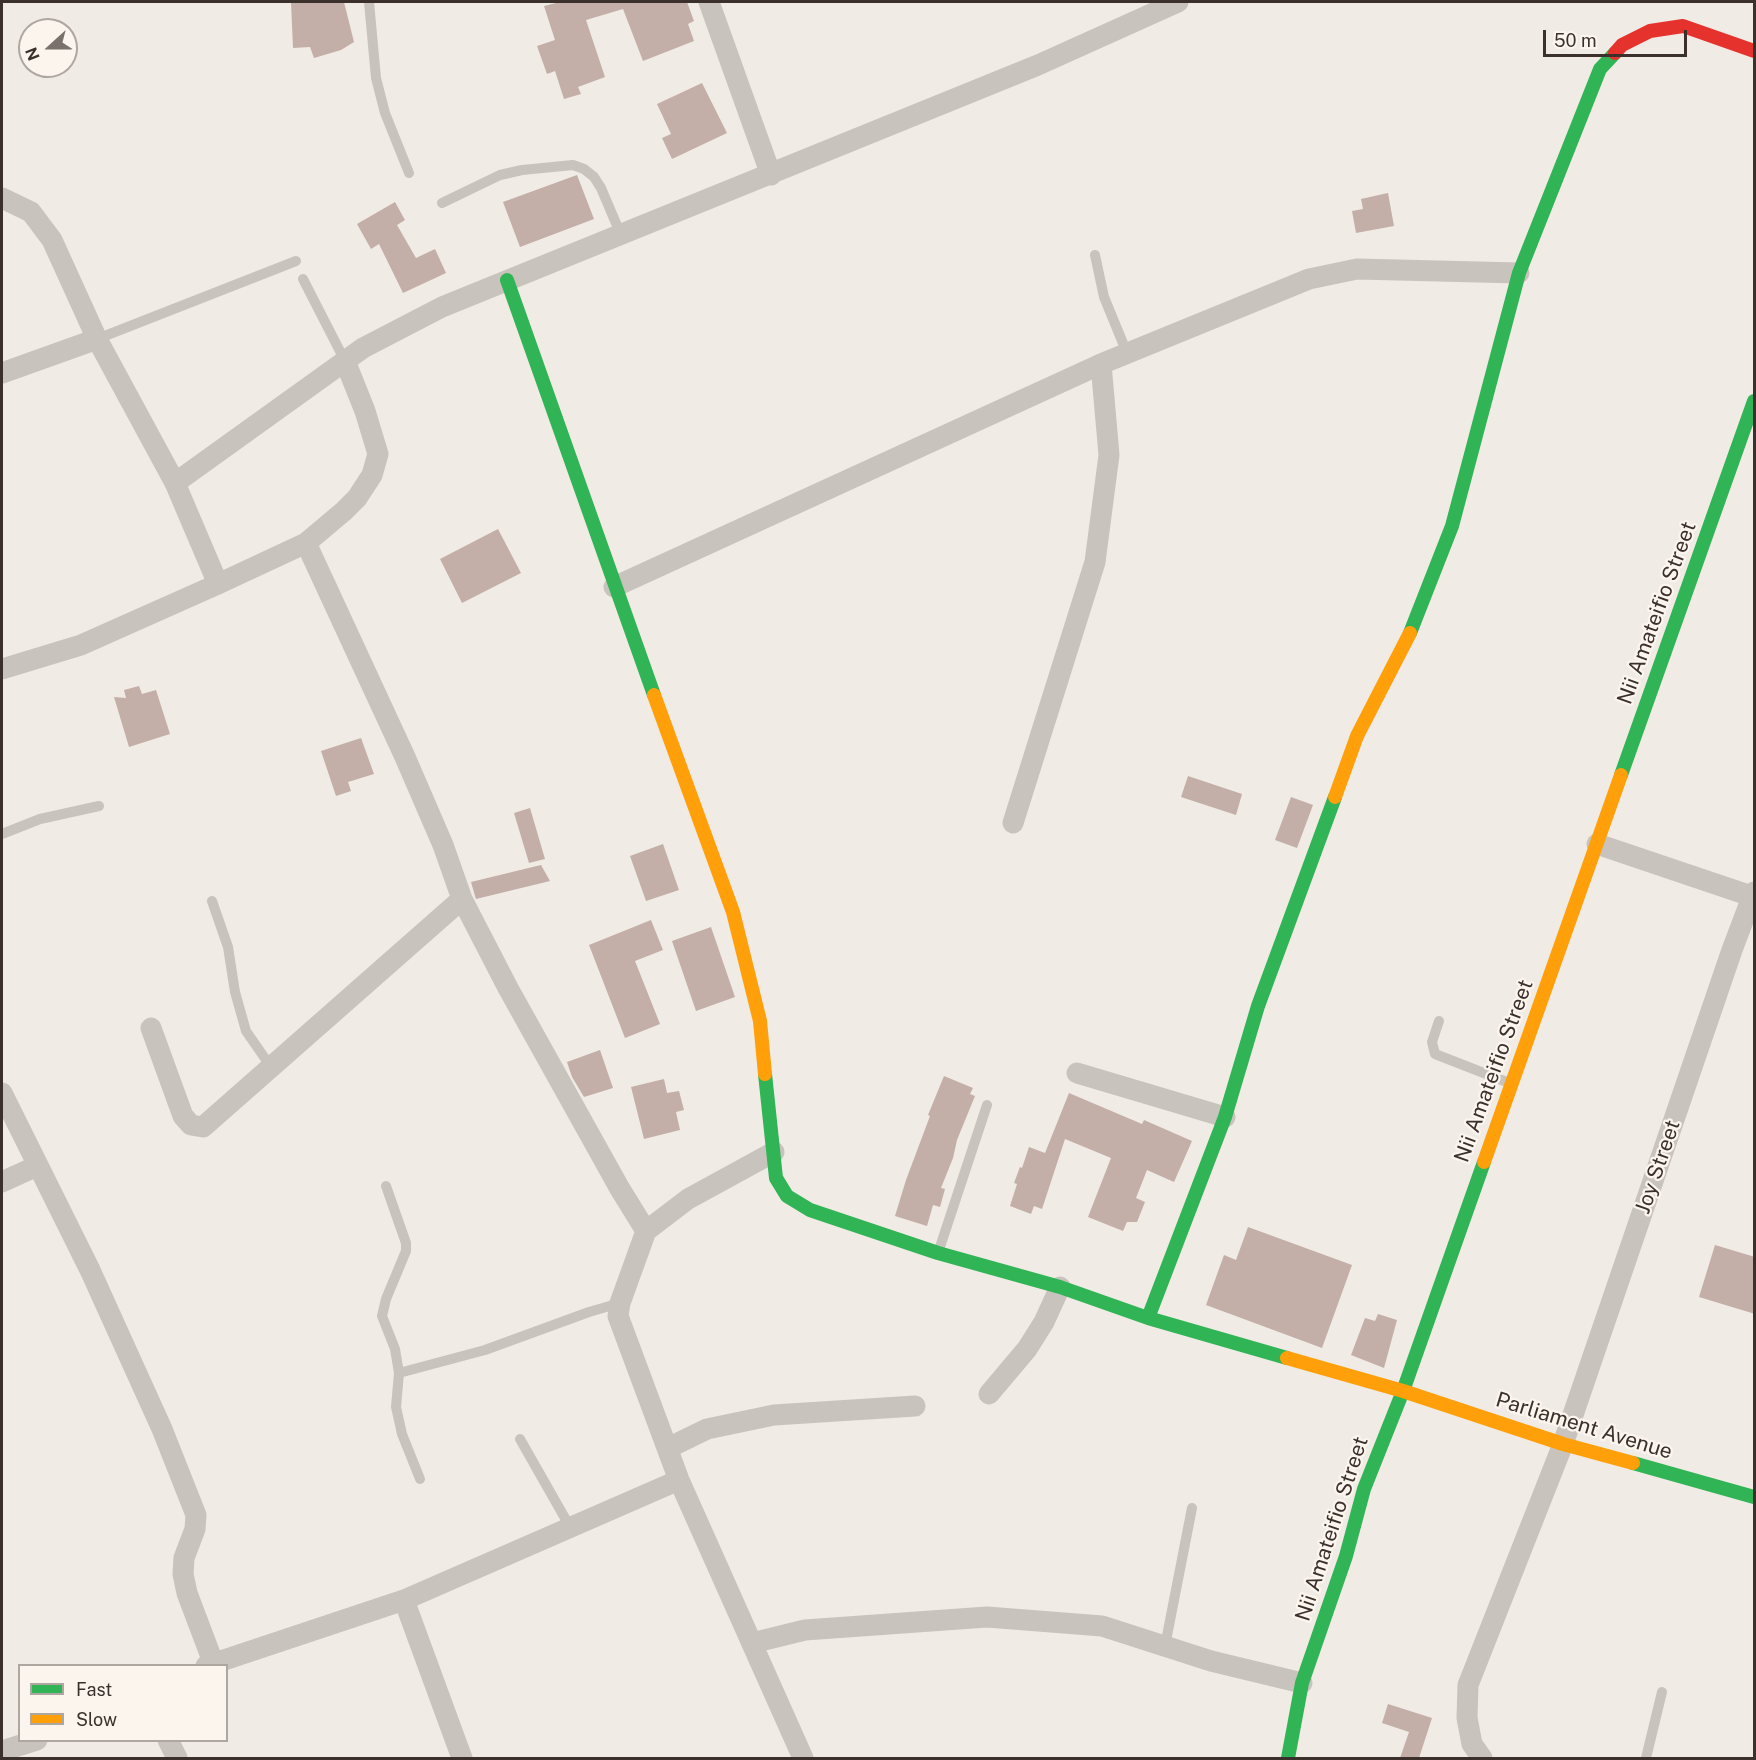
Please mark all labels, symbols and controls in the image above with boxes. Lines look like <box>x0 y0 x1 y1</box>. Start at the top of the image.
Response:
north arrow <box>18 18 78 78</box>
scale bar <box>1546 18 1690 56</box>
text: 50 m <box>1554 30 1597 51</box>
text: N <box>21 45 44 63</box>
street label: Nii Amateifio Street <box>1612 518 1702 708</box>
street label: Nii Amateifio Street <box>1449 976 1539 1166</box>
street label: Joy Street <box>1630 1117 1686 1217</box>
street label: Parliament Avenue <box>1493 1387 1675 1465</box>
street label: Nii Amateifio Street <box>1290 1434 1374 1624</box>
legend <box>18 1664 228 1742</box>
text: Fast <box>76 1679 112 1700</box>
text: Slow <box>76 1709 117 1730</box>

